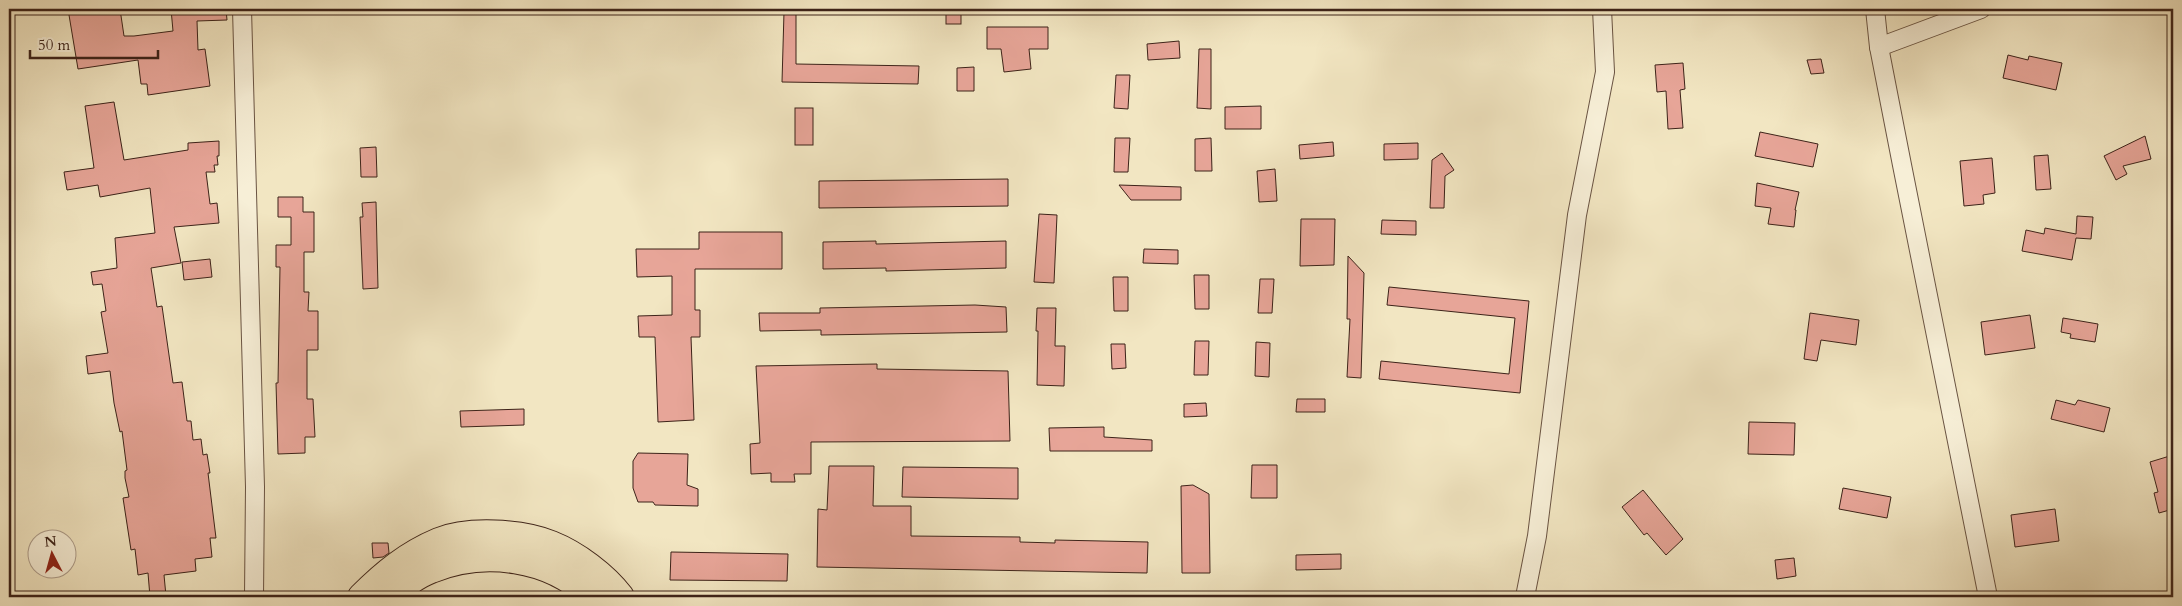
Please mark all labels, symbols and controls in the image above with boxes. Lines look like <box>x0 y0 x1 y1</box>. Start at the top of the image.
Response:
scale bar <box>30 28 158 60</box>
text: 50 m <box>38 35 70 55</box>
north arrow <box>28 528 78 578</box>
text: N <box>44 531 58 552</box>

